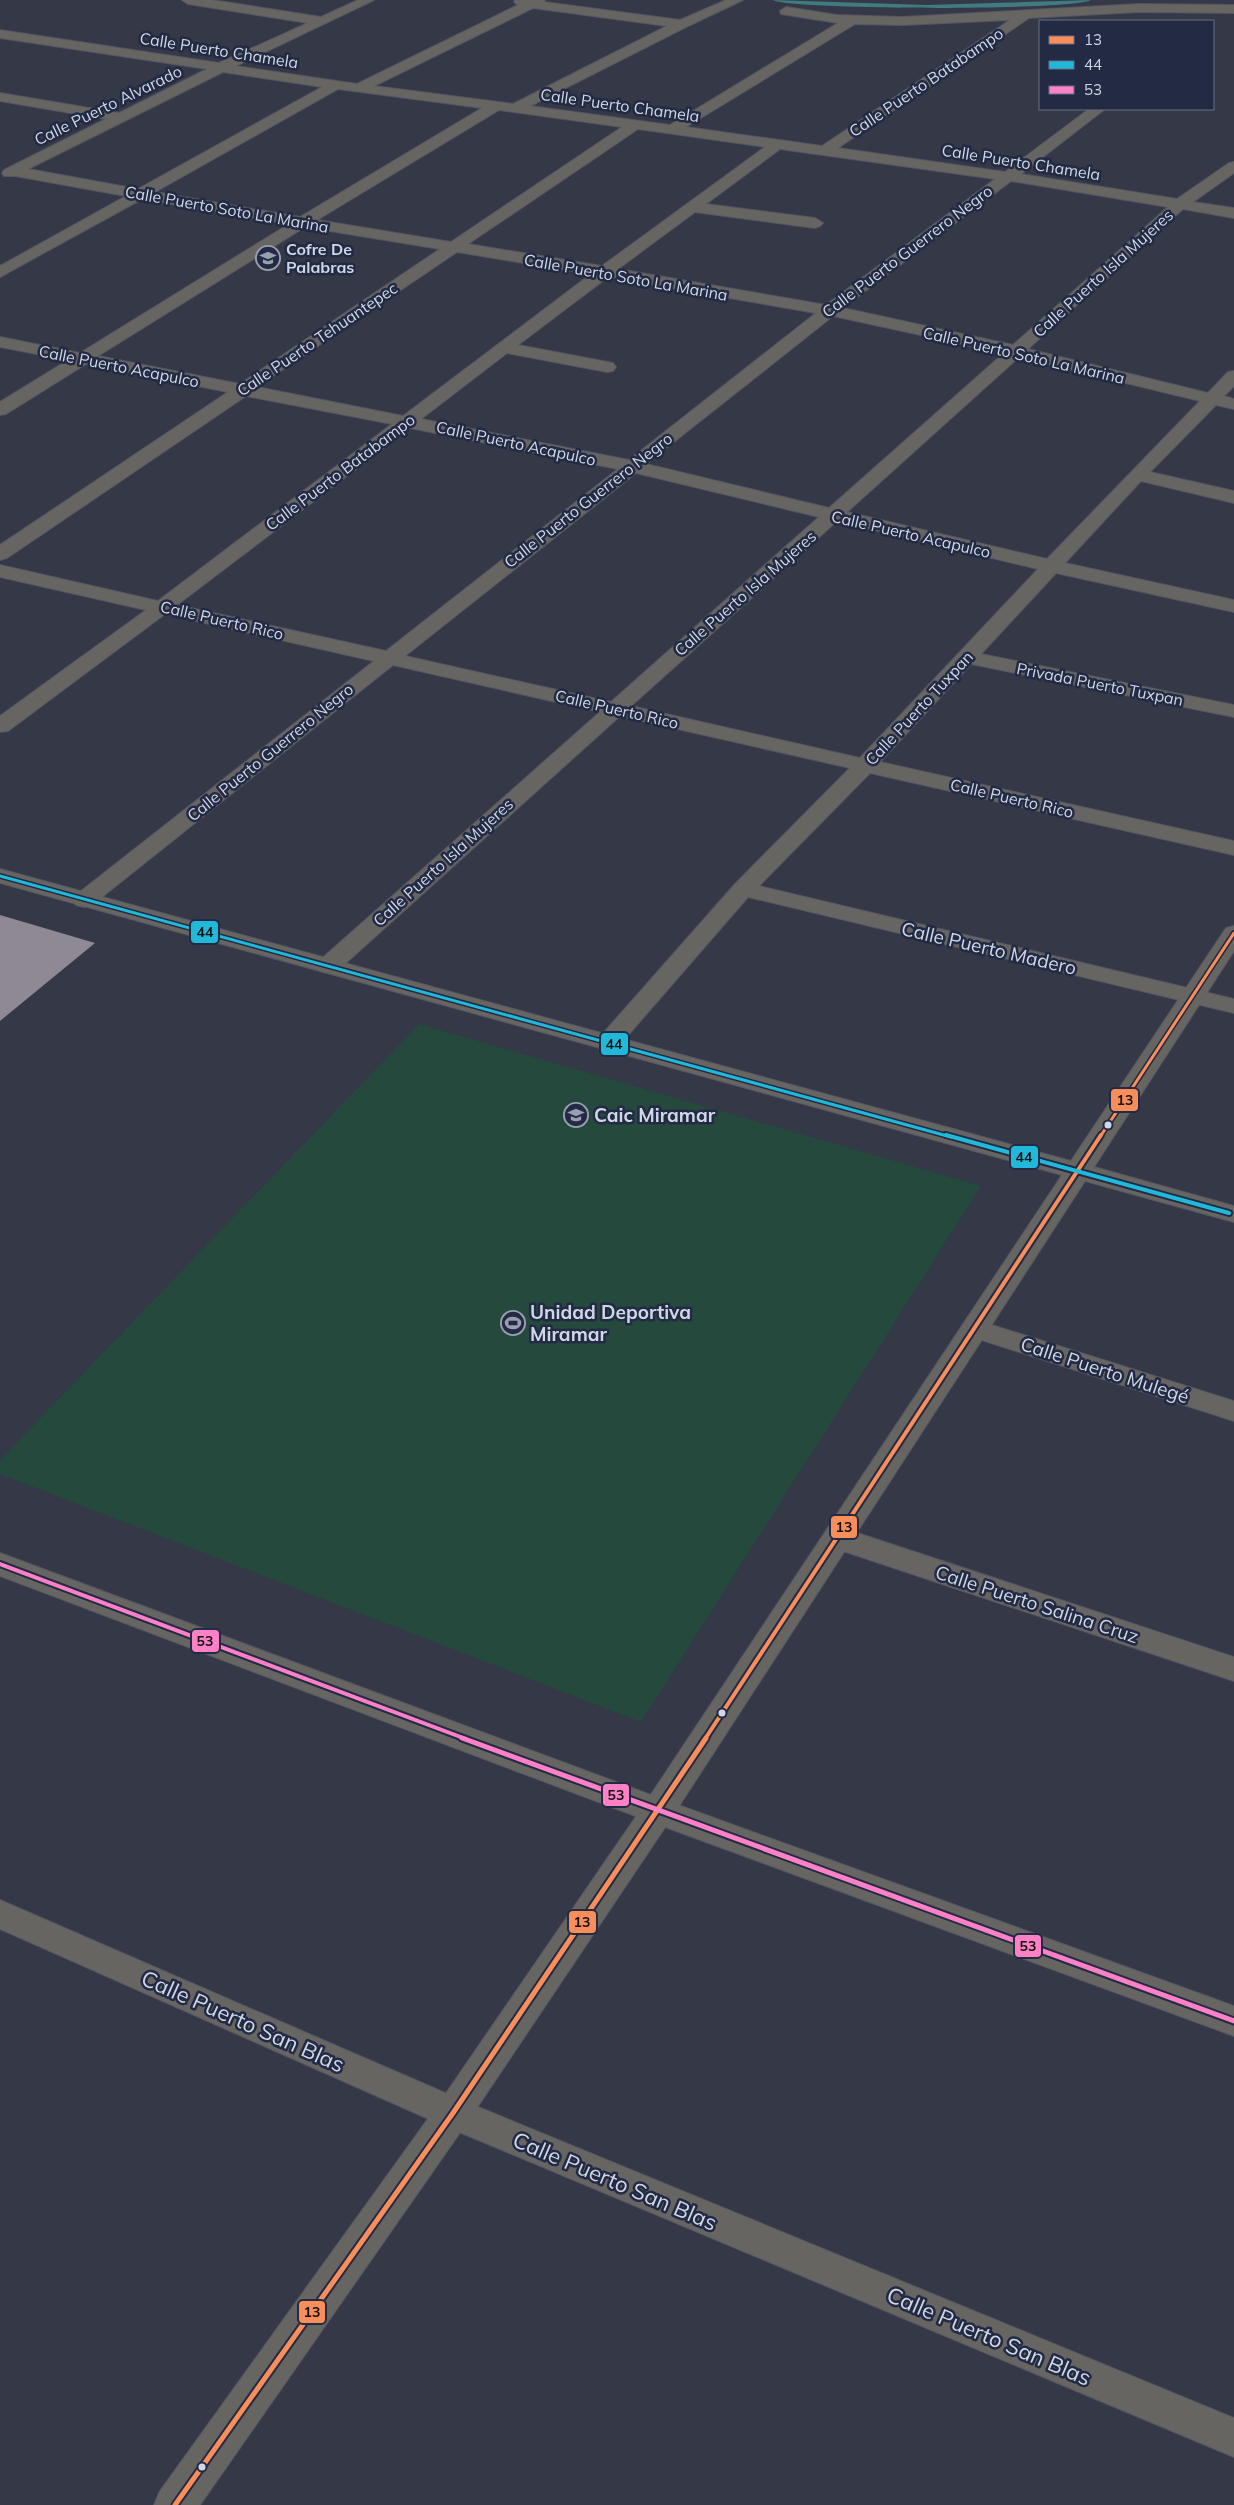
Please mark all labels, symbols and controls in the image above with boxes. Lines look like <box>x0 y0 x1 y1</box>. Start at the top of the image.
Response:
legend <box>1039 20 1214 110</box>
street label: Calle Puerto Batabampo <box>845 23 1007 141</box>
street label: Calle Puerto Chamela <box>138 28 300 72</box>
text: 13 <box>1084 30 1102 49</box>
text: 44 <box>1084 55 1102 74</box>
street label: Calle Puerto Alvarado <box>31 61 185 149</box>
text: 53 <box>1084 80 1102 99</box>
street label: Calle Puerto Chamela <box>539 84 701 126</box>
street label: Calle Puerto Chamela <box>940 140 1102 184</box>
street label: Calle Puerto Guerrero Negro <box>818 180 996 322</box>
street label: Calle Puerto Soto La Marina <box>124 181 330 237</box>
street label: Calle Puerto Isla Mujeres <box>1029 205 1177 341</box>
place label: Cofre De Palabras <box>286 239 354 277</box>
school or university icon: Cofre De Palabras <box>255 245 281 271</box>
street label: Calle Puerto Soto La Marina <box>523 249 729 305</box>
street label: Calle Puerto Tehuantepec <box>233 278 401 400</box>
street label: Calle Puerto Soto La Marina <box>921 322 1127 388</box>
street label: Calle Puerto Acapulco <box>37 341 201 391</box>
street label: Calle Puerto Batabampo <box>261 409 419 535</box>
street label: Calle Puerto Acapulco <box>434 416 598 470</box>
street label: Calle Puerto Guerrero Negro <box>500 428 676 572</box>
street label: Calle Puerto Acapulco <box>829 506 993 562</box>
street label: Calle Puerto Isla Mujeres <box>670 526 820 660</box>
street label: Calle Puerto Rico <box>158 596 286 644</box>
street label: Calle Puerto Tuxpan <box>861 647 977 769</box>
street label: Privada Puerto Tuxpan <box>1015 658 1185 710</box>
street label: Calle Puerto Guerrero Negro <box>183 679 357 825</box>
street label: Calle Puerto Rico <box>553 685 681 733</box>
street label: Calle Puerto Rico <box>948 774 1076 822</box>
street label: Calle Puerto Isla Mujeres <box>369 794 517 930</box>
street label: Calle Puerto Madero <box>899 916 1079 980</box>
line badge: 44 <box>190 920 219 944</box>
text: 44 <box>197 923 214 941</box>
line badge: 44 <box>600 1032 629 1056</box>
text: 44 <box>606 1035 623 1053</box>
line badge: 13 <box>1110 1088 1139 1112</box>
text: 13 <box>1117 1091 1133 1109</box>
school or university icon: Caic Miramar <box>563 1102 589 1128</box>
place label: Caic Miramar <box>594 1103 716 1127</box>
unlabelled marker <box>1103 1120 1113 1130</box>
line badge: 44 <box>1010 1145 1039 1169</box>
text: 44 <box>1016 1148 1033 1166</box>
place label: Unidad Deportiva Miramar <box>530 1300 691 1346</box>
sports icon: Unidad Deportiva Miramar <box>500 1310 526 1336</box>
street label: Calle Puerto Mulegé <box>1018 1331 1192 1409</box>
line badge: 13 <box>830 1515 858 1539</box>
text: 13 <box>836 1518 852 1536</box>
street label: Calle Puerto Salina Cruz <box>932 1560 1142 1648</box>
line badge: 53 <box>191 1629 220 1653</box>
text: 53 <box>197 1632 213 1650</box>
unlabelled marker <box>717 1708 727 1718</box>
line badge: 53 <box>602 1783 630 1807</box>
text: 53 <box>608 1786 624 1804</box>
line badge: 13 <box>568 1910 597 1934</box>
text: 13 <box>574 1913 590 1931</box>
line badge: 53 <box>1014 1934 1042 1958</box>
text: 53 <box>1020 1937 1036 1955</box>
street label: Calle Puerto San Blas <box>137 1964 349 2078</box>
street label: Calle Puerto San Blas <box>509 2125 721 2237</box>
street label: Calle Puerto San Blas <box>883 2280 1095 2392</box>
line badge: 13 <box>298 2300 326 2324</box>
text: 13 <box>304 2303 320 2321</box>
unlabelled marker <box>197 2462 207 2472</box>

